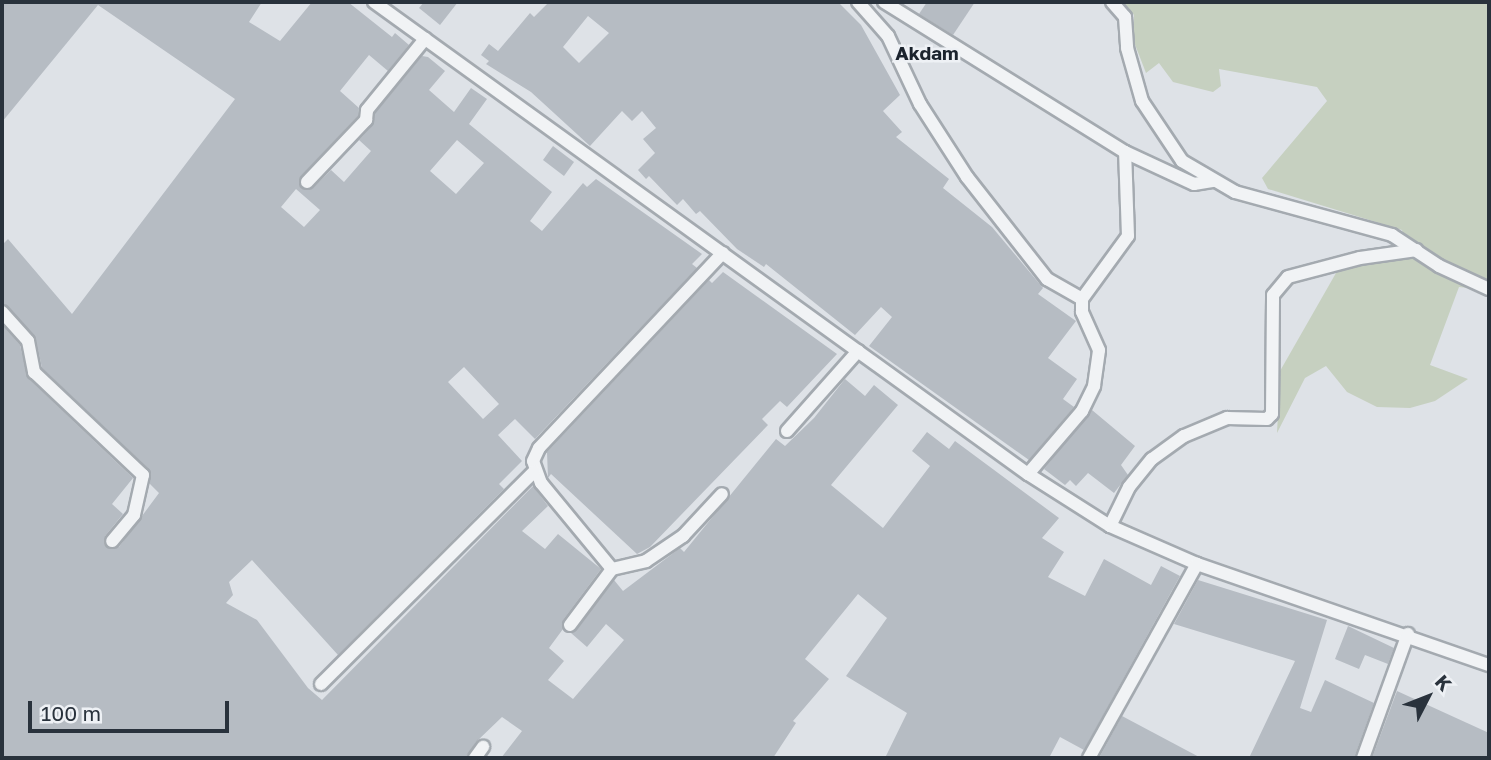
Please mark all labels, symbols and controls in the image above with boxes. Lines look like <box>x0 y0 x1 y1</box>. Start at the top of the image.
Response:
district label: Akdam <box>895 42 959 64</box>
north arrow <box>1393 662 1463 732</box>
text: K <box>1431 670 1457 695</box>
scale bar <box>32 686 233 730</box>
text: 100 m <box>41 700 101 726</box>

